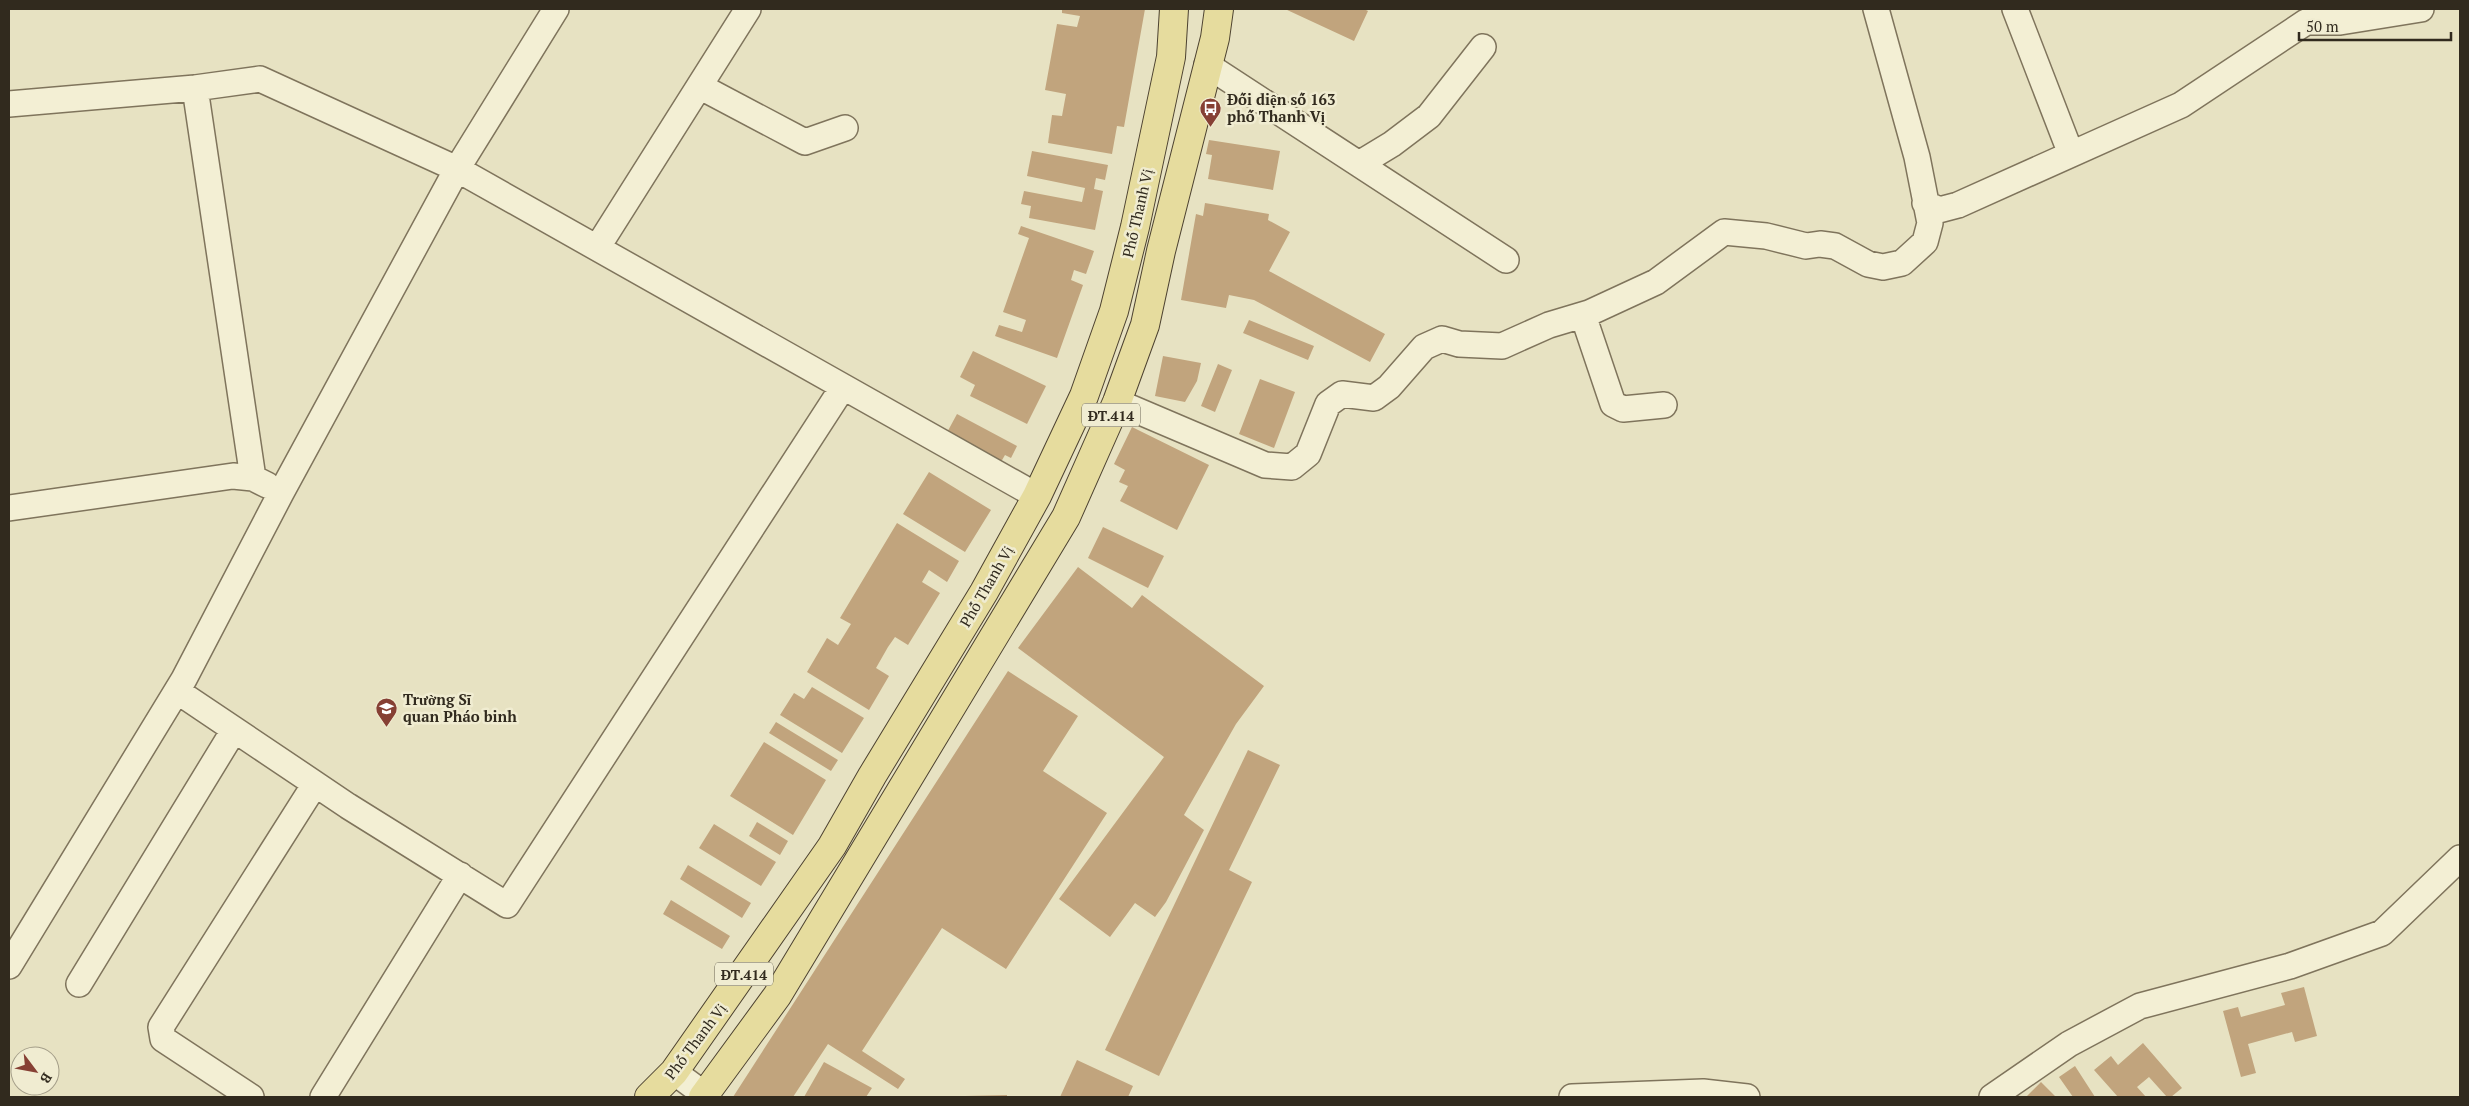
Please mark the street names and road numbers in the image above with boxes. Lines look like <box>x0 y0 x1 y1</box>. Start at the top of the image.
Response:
street label: Phố Thanh Vị <box>1117 167 1157 259</box>
road number: ĐT.414 <box>1082 404 1140 426</box>
street label: Phố Thanh Vị <box>955 542 1017 630</box>
road number: ĐT.414 <box>715 962 773 986</box>
street label: Phố Thanh Vị <box>660 999 730 1083</box>

